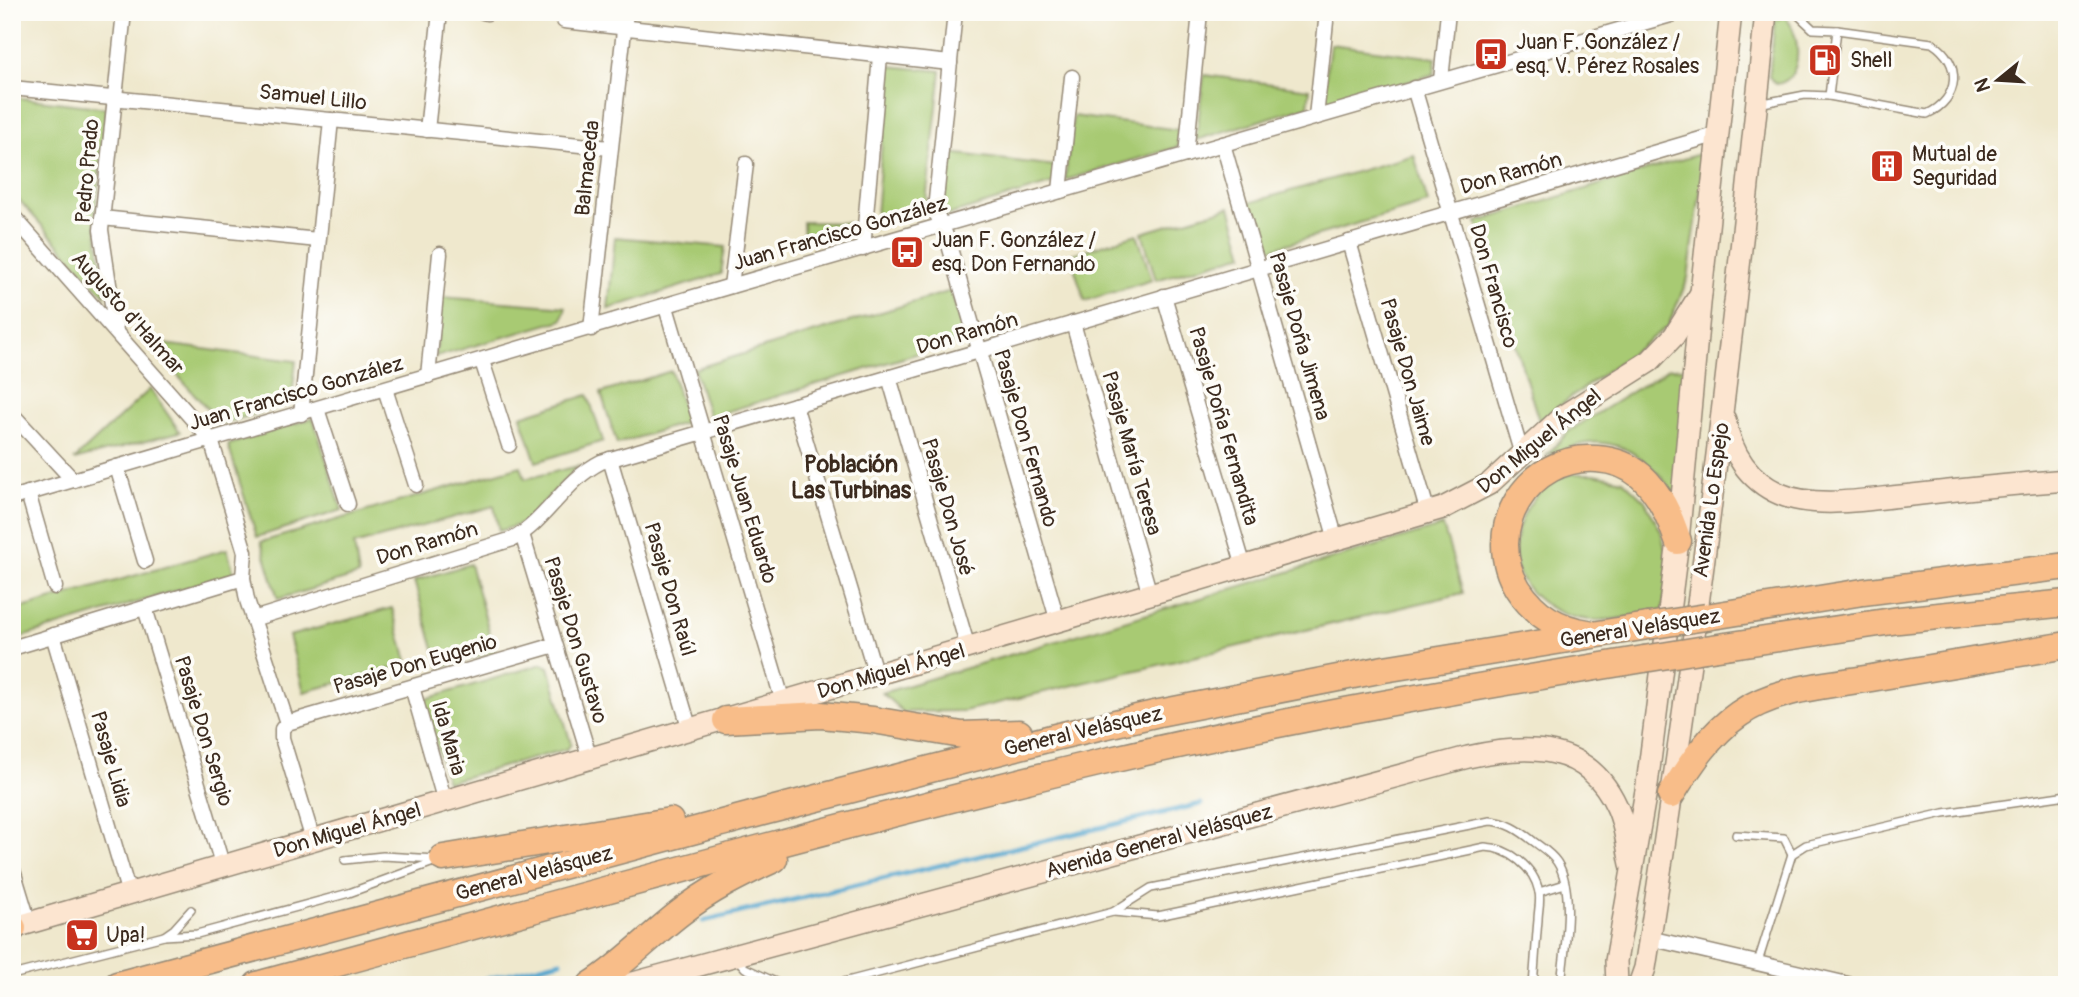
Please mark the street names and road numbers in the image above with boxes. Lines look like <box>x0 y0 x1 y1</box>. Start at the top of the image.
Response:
street label: Samuel Lillo <box>258 78 368 117</box>
street label: Pedro Prado <box>69 118 106 224</box>
street label: Balmaceda <box>569 119 606 217</box>
street label: Don Ramón <box>1457 146 1565 201</box>
street label: Juan Francisco González <box>730 190 950 277</box>
street label: Don Francisco <box>1463 221 1524 351</box>
street label: Augusto d'Halmar <box>65 246 190 381</box>
street label: Pasaje Doña Jimena <box>1263 249 1336 423</box>
street label: Pasaje Don Jaime <box>1374 295 1442 450</box>
street label: Don Ramón <box>913 306 1021 361</box>
street label: Pasaje Doña Fernandita <box>1182 324 1265 529</box>
street label: Pasaje Don Fernando <box>987 346 1064 530</box>
street label: Juan Francisco González <box>186 350 406 437</box>
street label: Pasaje María Teresa <box>1095 368 1168 538</box>
street label: Don Miguel Ángel <box>1472 383 1607 500</box>
street label: Pasaje Juan Eduardo <box>706 411 783 587</box>
street label: Avenida Lo Espejo <box>1687 421 1736 579</box>
street label: Pasaje Don José <box>915 435 980 579</box>
street label: Don Ramón <box>373 515 481 572</box>
street label: Pasaje Don Raúl <box>638 519 702 659</box>
street label: Pasaje Don Gustavo <box>537 554 614 727</box>
street label: General Velásquez <box>1558 603 1722 654</box>
street label: Pasaje Don Eugenio <box>330 628 500 701</box>
street label: Don Miguel Ángel <box>814 637 968 705</box>
street label: Pasaje Don Sergio <box>168 653 239 810</box>
street label: Ida Maria <box>425 698 472 779</box>
street label: General Velásquez <box>1001 700 1165 763</box>
street label: Pasaje Lidia <box>84 708 137 810</box>
street label: Don Miguel Ángel <box>270 796 424 864</box>
street label: Avenida General Velásquez <box>1043 798 1276 885</box>
street label: General Velásquez <box>453 840 616 907</box>

